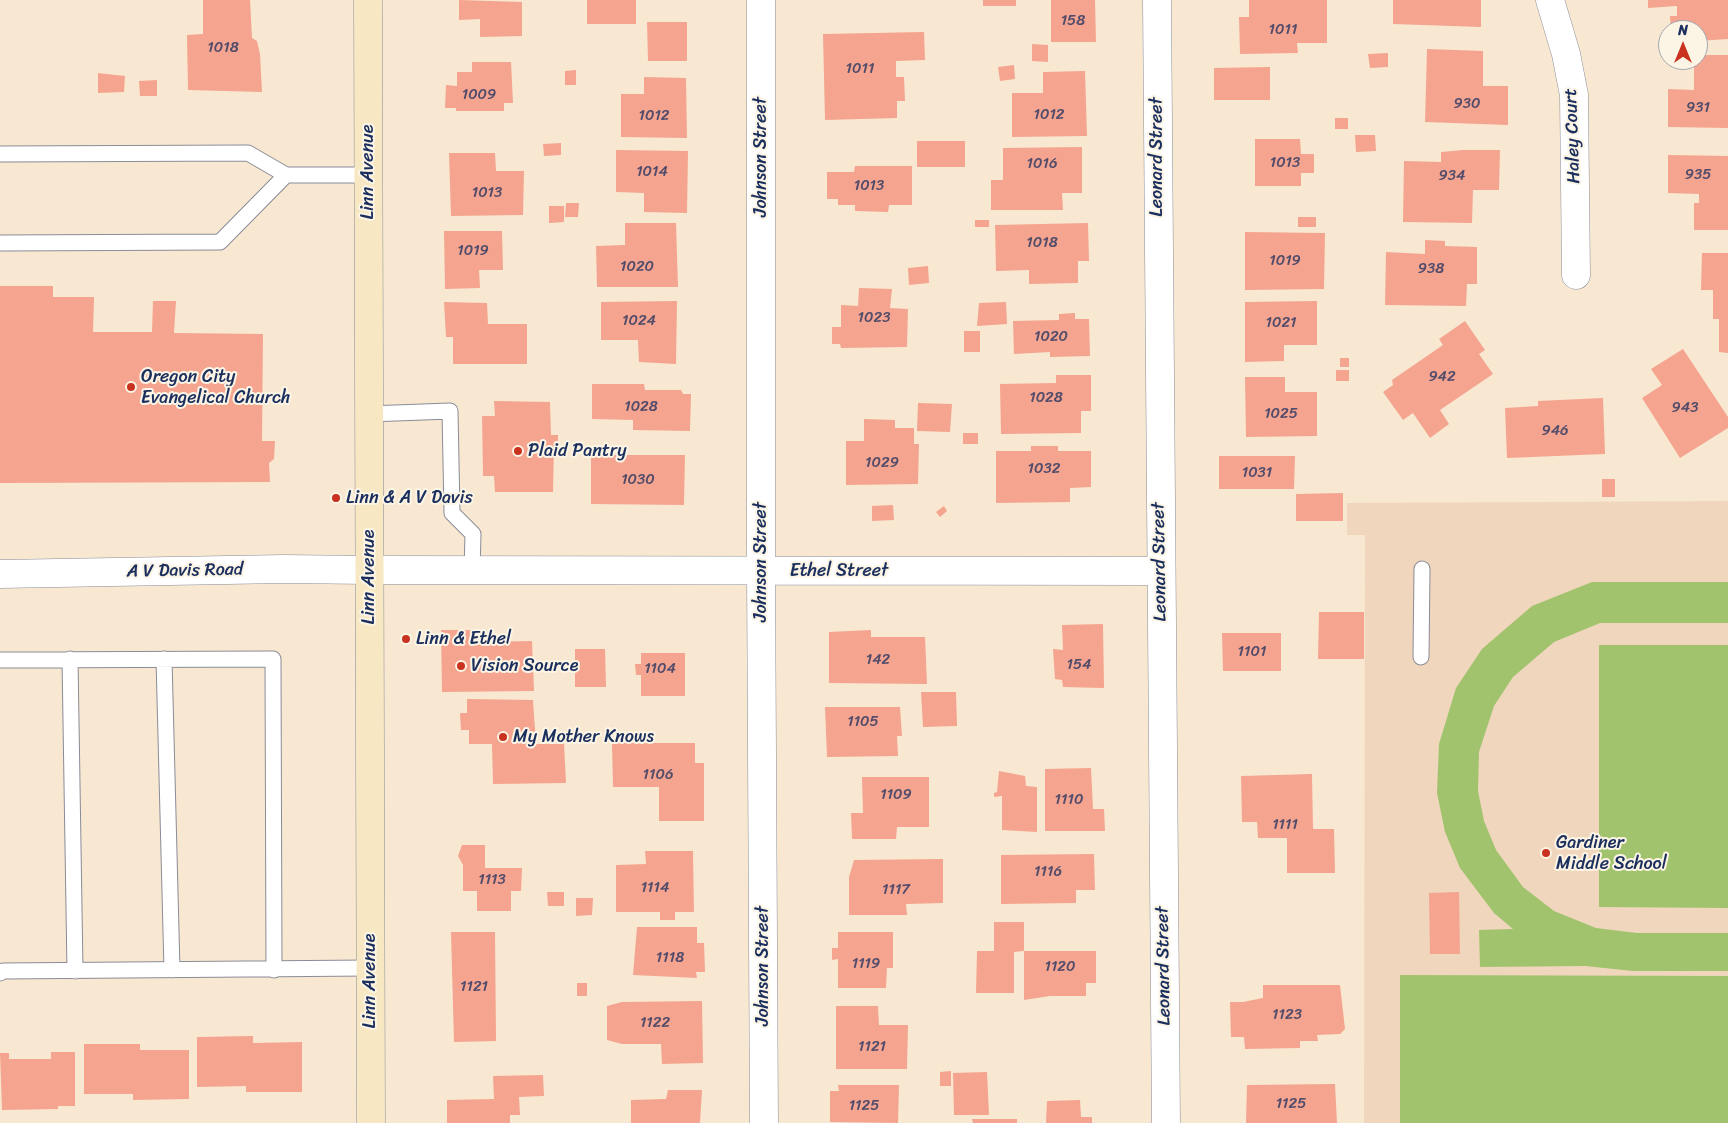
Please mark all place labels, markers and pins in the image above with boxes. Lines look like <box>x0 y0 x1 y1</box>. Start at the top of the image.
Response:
place label: Oregon City Evangelical Church <box>141 366 290 408</box>
marker: Oregon City Evangelical Church <box>125 381 137 393</box>
place label: Plaid Pantry <box>528 440 626 462</box>
marker: Plaid Pantry <box>512 445 524 457</box>
place label: Linn & A V Davis <box>346 487 473 509</box>
marker: Linn & A V Davis <box>330 492 342 504</box>
place label: Linn & Ethel <box>416 628 511 650</box>
marker: Linn & Ethel <box>400 633 412 645</box>
place label: Vision Source <box>471 655 578 677</box>
marker: Vision Source <box>455 660 467 672</box>
place label: My Mother Knows <box>513 726 654 748</box>
marker: My Mother Knows <box>497 731 509 743</box>
place label: Gardiner Middle School <box>1556 832 1667 874</box>
marker: Gardiner Middle School <box>1540 847 1552 859</box>

